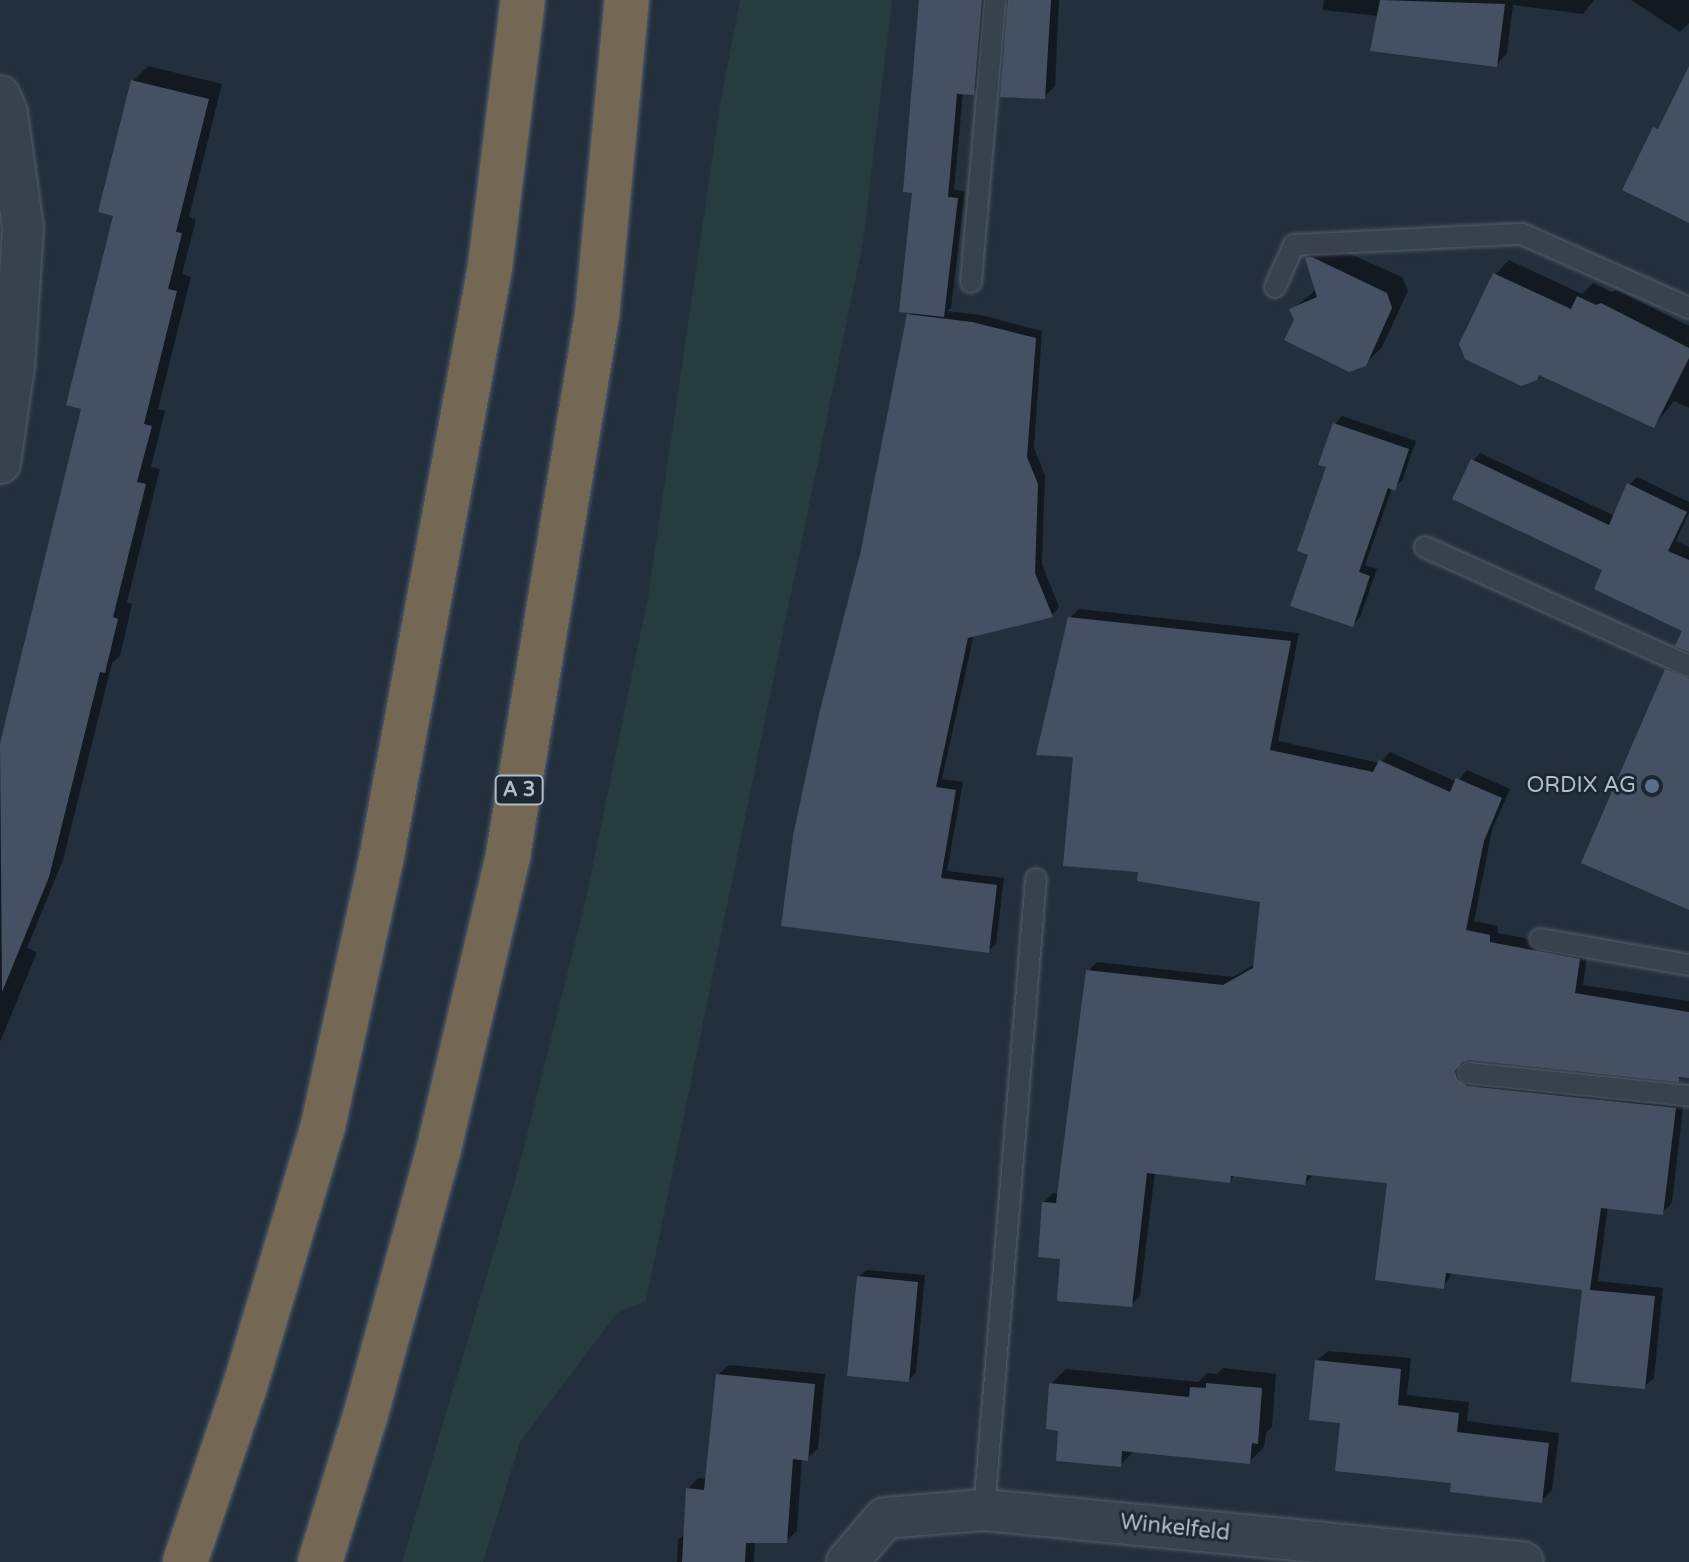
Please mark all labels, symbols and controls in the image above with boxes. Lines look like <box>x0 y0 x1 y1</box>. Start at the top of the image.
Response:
place label: ORDIX AG <box>1526 773 1636 799</box>
road number: A 3 <box>493 774 545 806</box>
marker: ORDIX AG <box>1643 777 1661 795</box>
street label: Winkelfeld <box>1119 1509 1231 1547</box>

